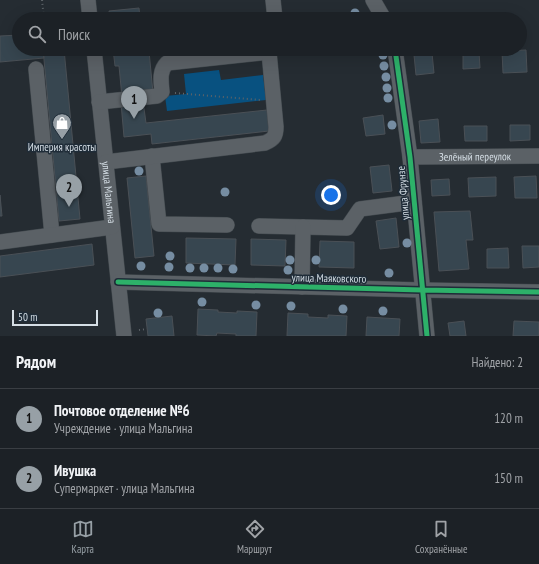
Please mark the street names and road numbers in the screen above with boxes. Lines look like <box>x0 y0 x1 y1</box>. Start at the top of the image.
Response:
street label: Зелёный переулок <box>439 149 512 164</box>
street label: улица Мальгина <box>99 161 119 224</box>
street label: улица Фрунзе <box>394 165 412 220</box>
street label: улица Маяковского <box>292 270 367 286</box>

